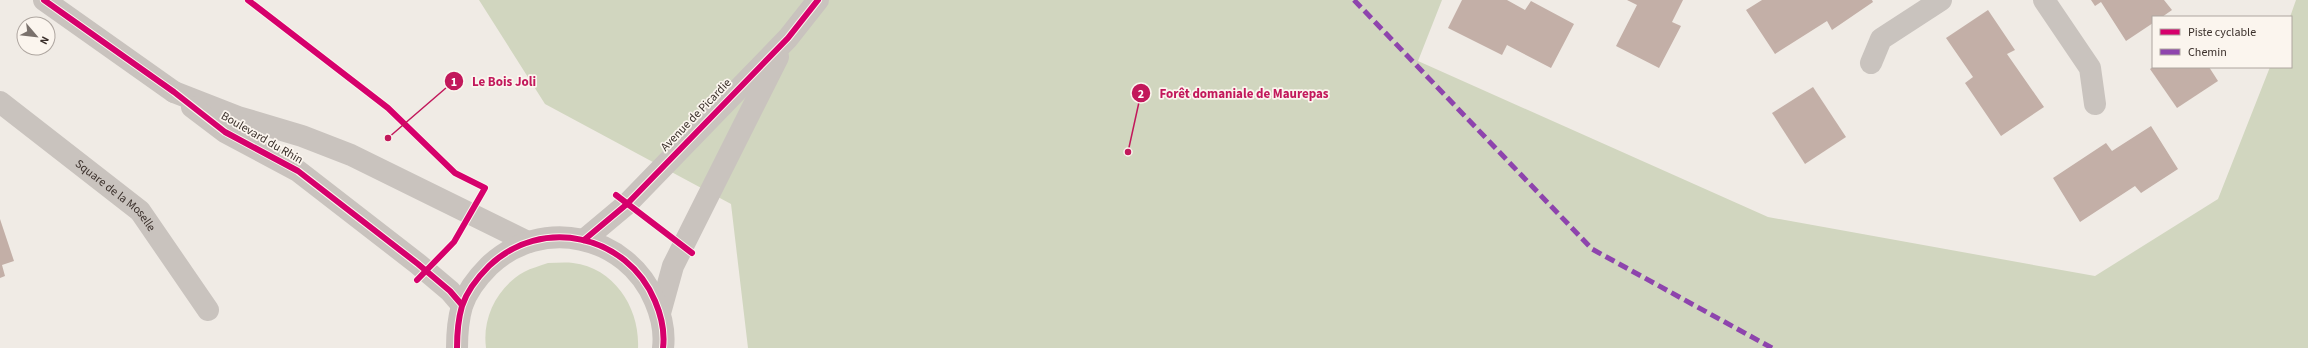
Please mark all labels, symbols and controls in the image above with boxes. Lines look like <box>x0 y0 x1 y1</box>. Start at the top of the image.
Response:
north arrow <box>16 16 56 56</box>
legend <box>2152 16 2292 68</box>
text: Piste cyclable <box>2188 24 2256 41</box>
text: N <box>36 34 53 47</box>
text: Chemin <box>2188 44 2227 61</box>
callout: Le Bois Joli <box>444 69 544 94</box>
text: Le Bois Joli <box>472 73 536 91</box>
text: 1 <box>451 74 457 91</box>
street label: Avenue de Picardie <box>657 75 735 155</box>
callout: Forêt domaniale de Maurepas <box>1131 81 1336 106</box>
text: Forêt domaniale de Maurepas <box>1159 85 1329 103</box>
text: 2 <box>1138 86 1144 103</box>
street label: Boulevard du Rhin <box>218 108 306 168</box>
street label: Square de la Moselle <box>72 155 160 235</box>

